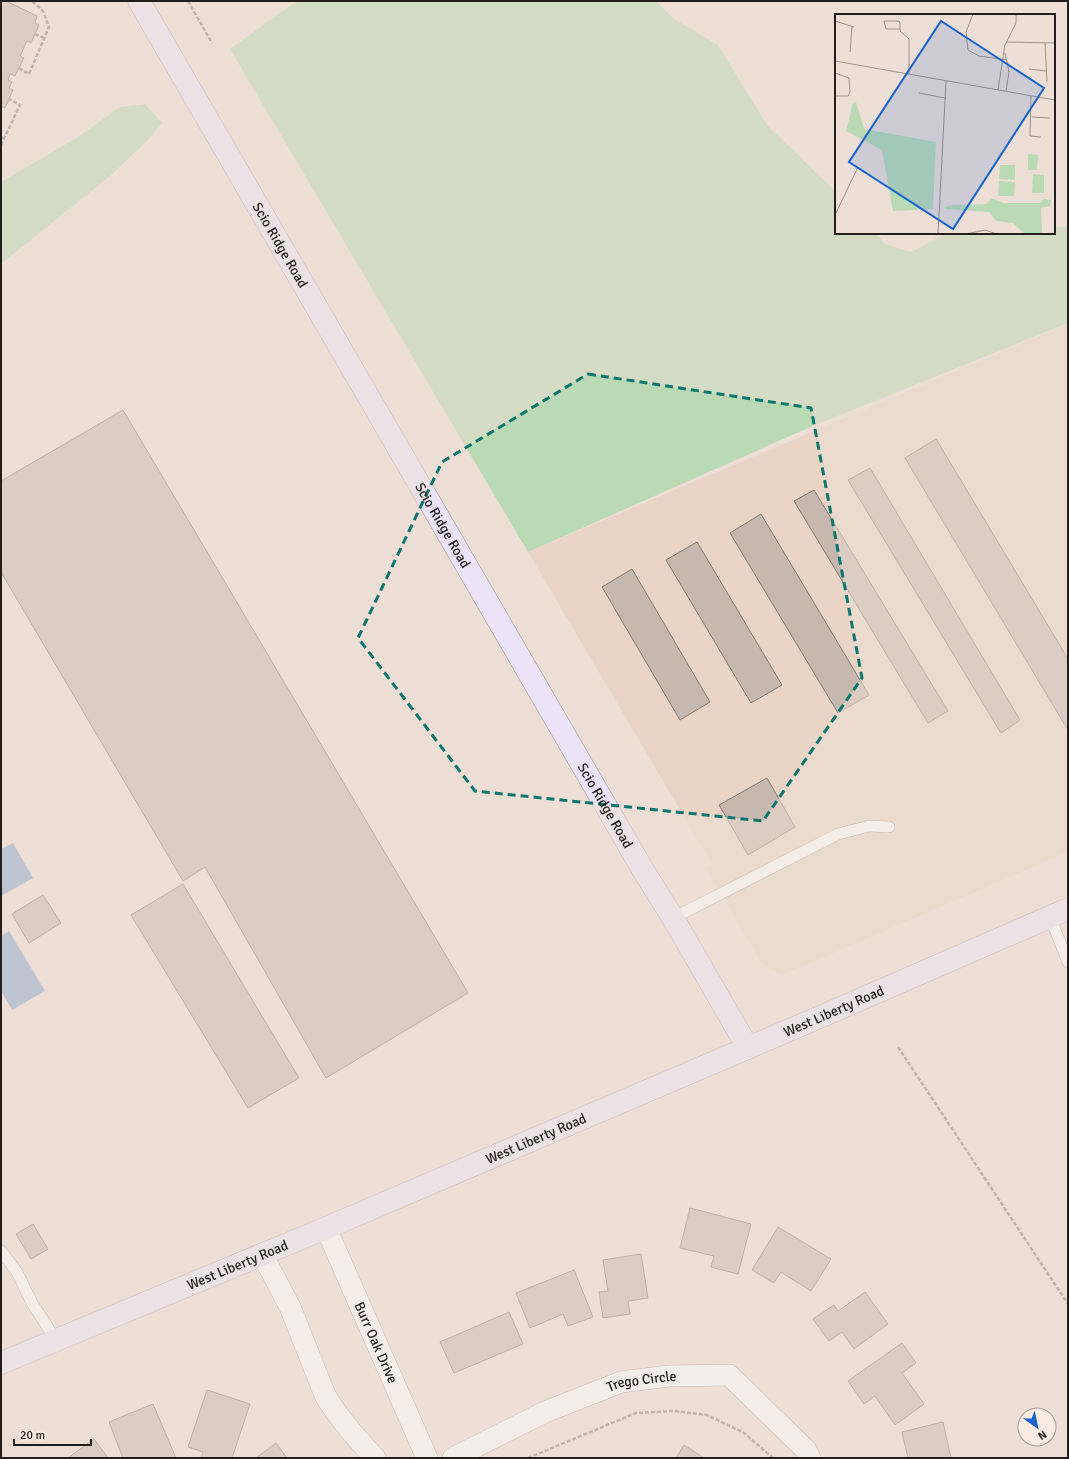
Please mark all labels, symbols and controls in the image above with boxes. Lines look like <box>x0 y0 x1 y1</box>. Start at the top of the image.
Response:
inset map <box>835 14 1055 234</box>
street label: Scio Ridge Road <box>249 199 311 291</box>
street label: Scio Ridge Road <box>411 480 474 571</box>
street label: Scio Ridge Road <box>574 760 637 851</box>
street label: West Liberty Road <box>781 982 887 1041</box>
street label: West Liberty Road <box>483 1110 589 1168</box>
street label: West Liberty Road <box>185 1237 291 1294</box>
street label: Burr Oak Drive <box>350 1299 401 1386</box>
street label: Trego Circle <box>604 1368 677 1396</box>
north arrow <box>1017 1407 1057 1447</box>
scale bar <box>14 1421 91 1447</box>
text: N <box>1035 1427 1049 1443</box>
text: 20 m <box>20 1428 45 1443</box>

